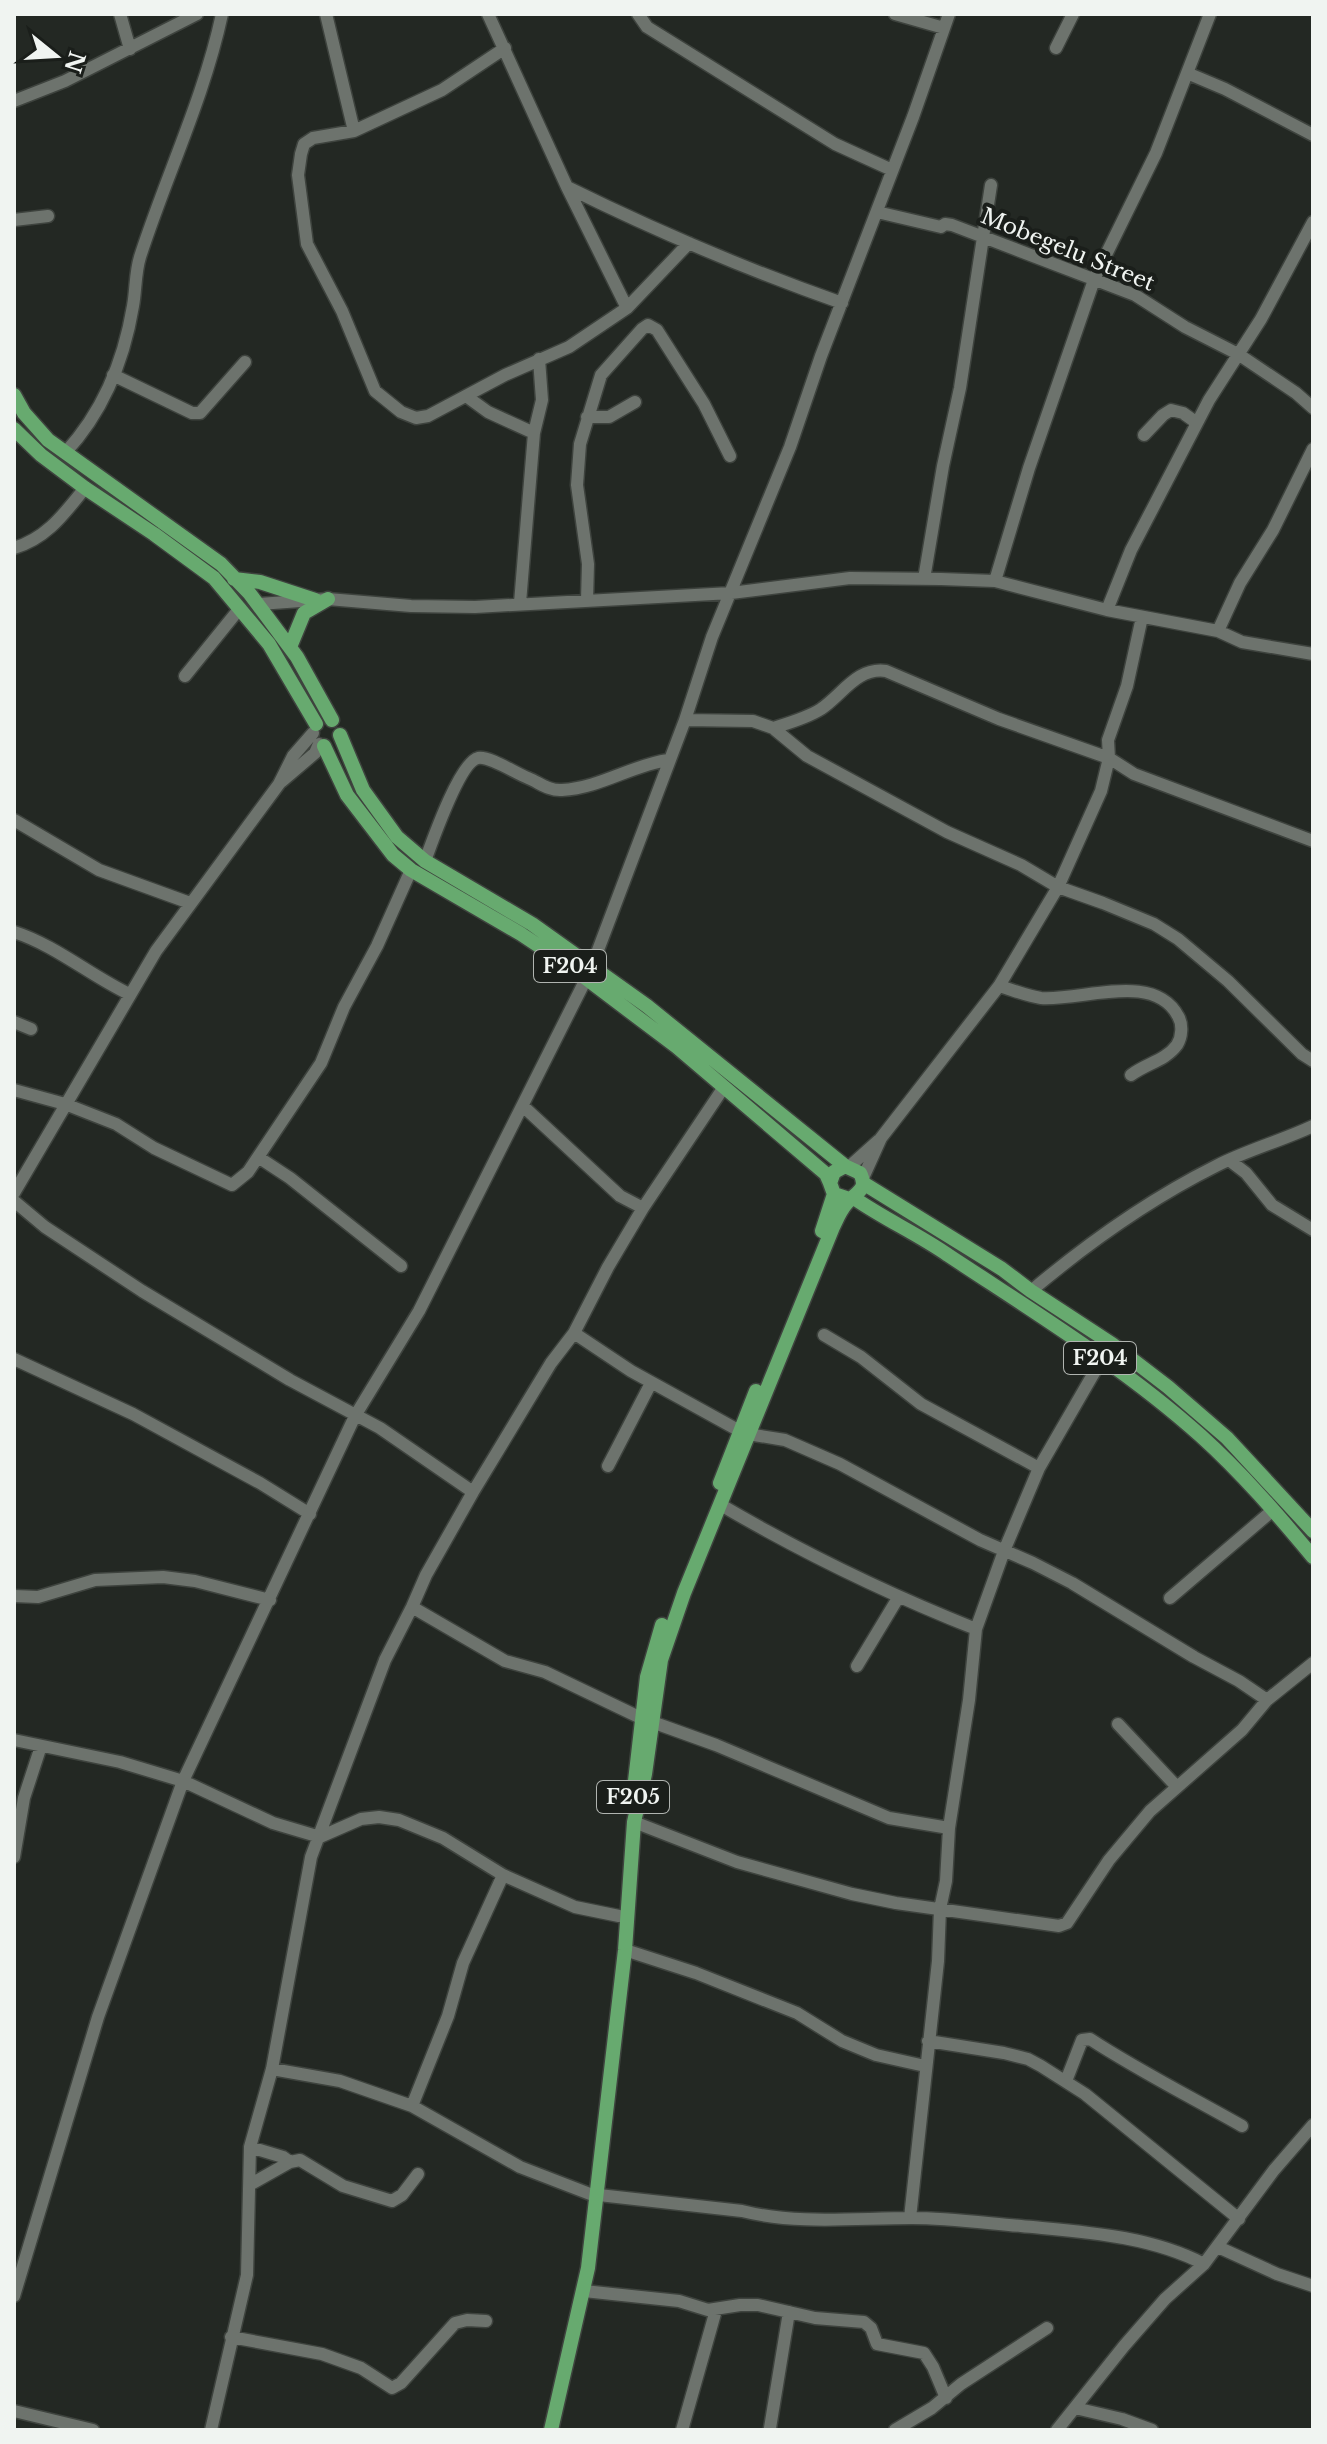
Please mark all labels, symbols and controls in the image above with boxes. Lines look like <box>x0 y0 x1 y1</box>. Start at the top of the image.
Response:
north arrow <box>16 16 96 96</box>
text: N <box>58 48 91 76</box>
street label: Mobegelu Street <box>977 202 1159 297</box>
road number: F204 <box>534 950 606 982</box>
road number: F204 <box>1064 1342 1136 1374</box>
road number: F205 <box>597 1781 669 1813</box>

